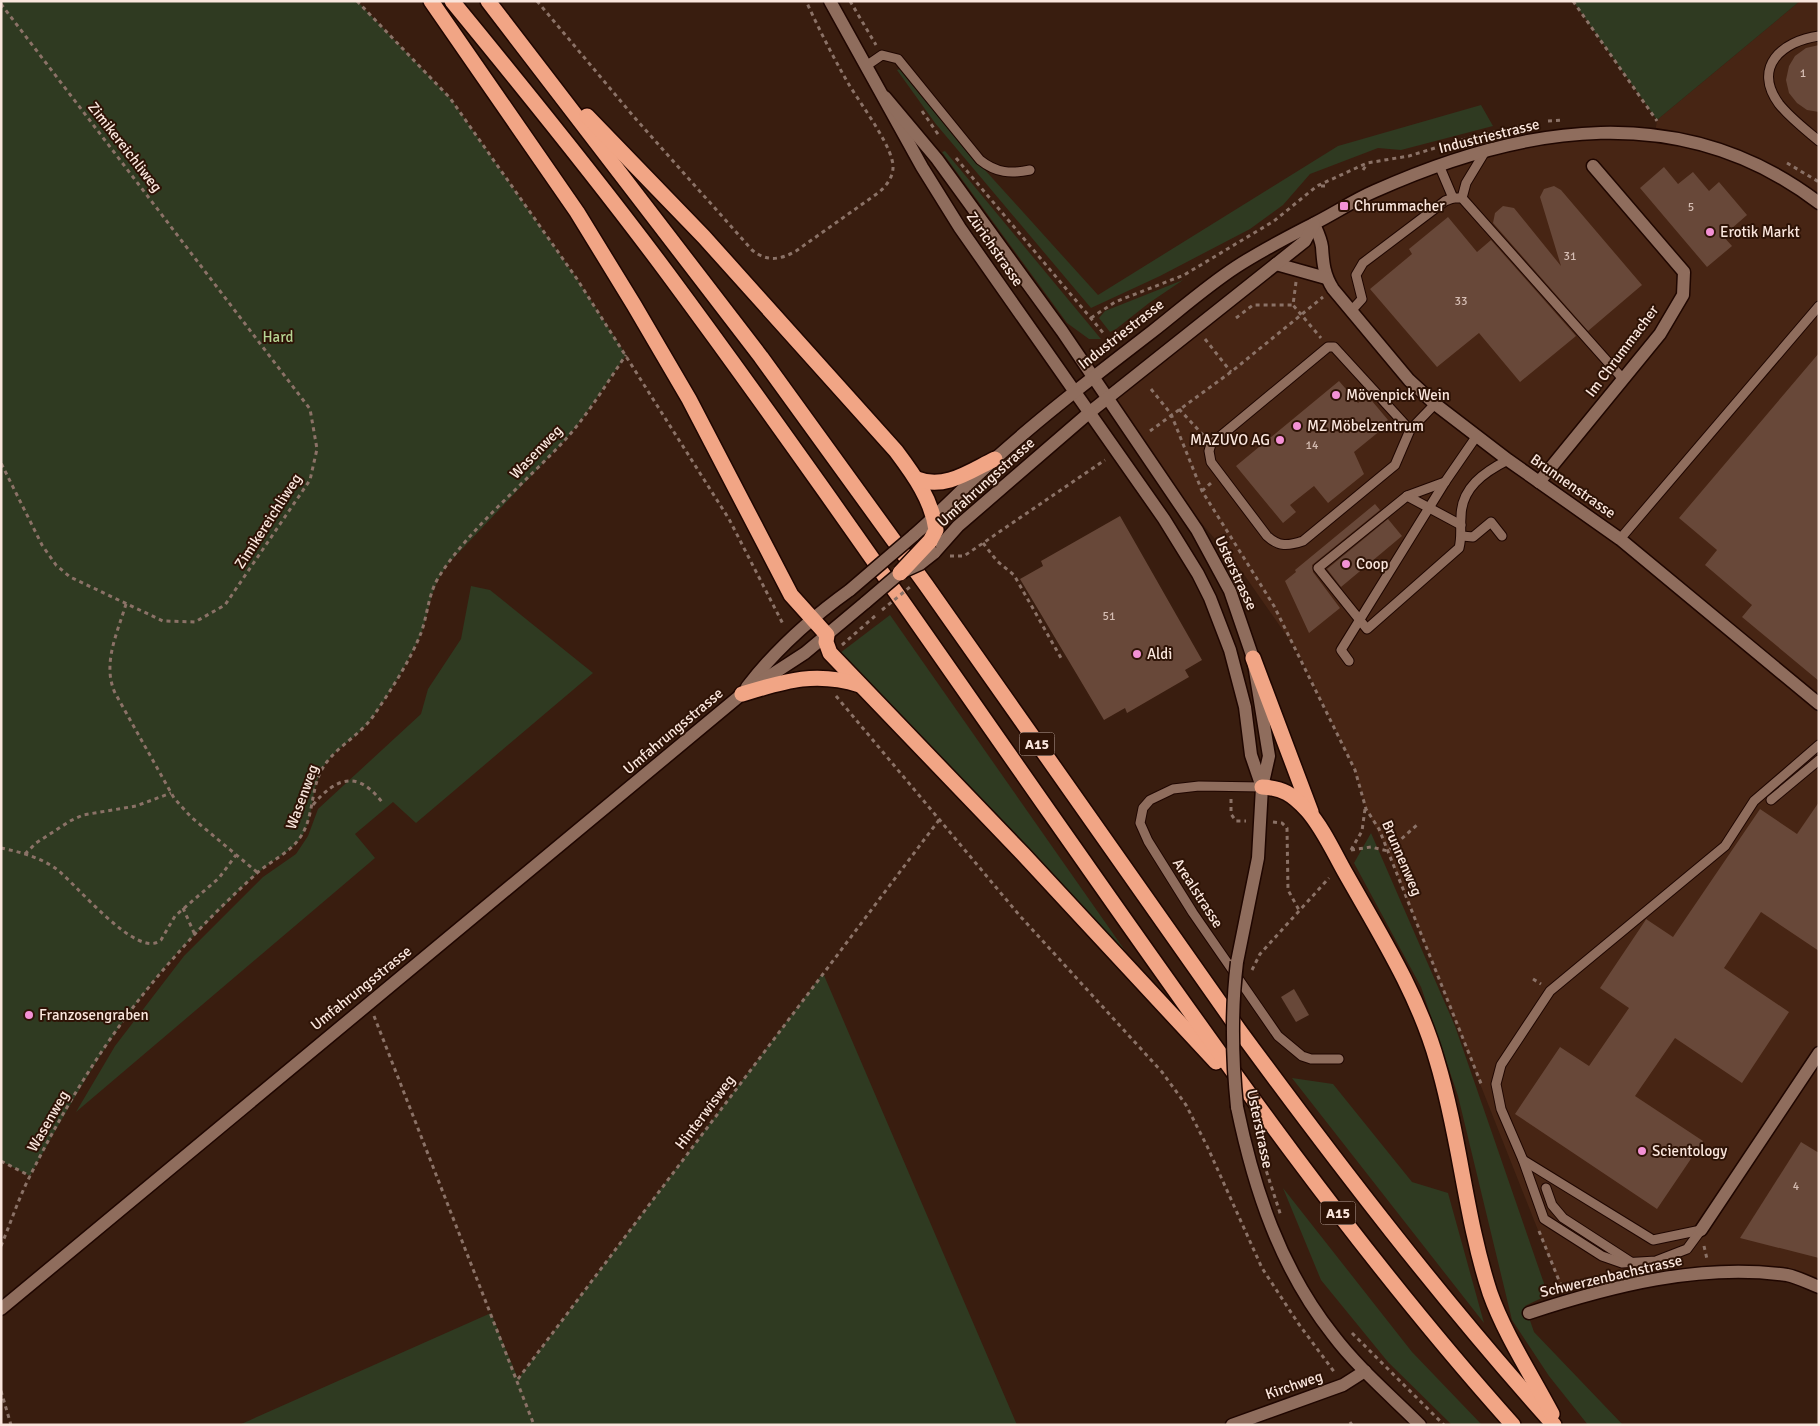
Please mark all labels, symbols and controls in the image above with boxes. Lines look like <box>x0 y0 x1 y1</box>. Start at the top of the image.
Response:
house number: 1 <box>1800 66 1806 81</box>
street label: Zimikereichliweg <box>84 98 166 196</box>
street label: Industriestrasse <box>1437 115 1541 157</box>
place label: Chrummacher <box>1354 197 1445 215</box>
marker: Chrummacher <box>1338 200 1350 212</box>
house number: 5 <box>1688 200 1694 215</box>
street label: Zürichstrasse <box>963 208 1027 290</box>
place label: Erotik Markt <box>1720 223 1800 241</box>
marker: Erotik Markt <box>1704 226 1716 238</box>
house number: 31 <box>1564 249 1576 264</box>
house number: 33 <box>1455 294 1467 309</box>
street label: Industriestrasse <box>1075 295 1167 373</box>
street label: Im Chrummacher <box>1582 301 1663 400</box>
park label: Hard <box>262 328 294 346</box>
place label: Mövenpick Wein <box>1346 386 1450 404</box>
marker: Mövenpick Wein <box>1330 389 1342 401</box>
place label: MZ Möbelzentrum <box>1307 417 1424 435</box>
marker: MZ Möbelzentrum <box>1291 420 1303 432</box>
street label: Wasenweg <box>506 421 566 483</box>
place label: MAZUVO AG <box>1190 431 1270 449</box>
street label: Umfahrungsstrasse <box>934 434 1038 530</box>
marker: MAZUVO AG <box>1274 434 1286 446</box>
house number: 14 <box>1306 438 1319 453</box>
street label: Brunnenstrasse <box>1527 450 1619 522</box>
street label: Zimikereichliweg <box>231 470 305 572</box>
street label: Usterstrasse <box>1211 533 1261 613</box>
place label: Coop <box>1356 555 1389 573</box>
marker: Coop <box>1340 558 1352 570</box>
house number: 51 <box>1103 609 1115 624</box>
place label: Aldi <box>1147 645 1172 663</box>
marker: Aldi <box>1131 648 1143 660</box>
street label: Umfahrungsstrasse <box>619 684 727 778</box>
road number: A15 <box>1020 732 1054 756</box>
street label: Wasenweg <box>282 762 322 832</box>
street label: Brunnenweg <box>1378 817 1426 899</box>
street label: Arealstrasse <box>1169 855 1227 931</box>
street label: Umfahrungsstrasse <box>307 942 415 1034</box>
place label: Franzosengraben <box>39 1006 149 1024</box>
marker: Franzosengraben <box>23 1009 35 1021</box>
street label: Hinterwisweg <box>671 1071 739 1153</box>
street label: Wasenweg <box>23 1087 73 1155</box>
street label: Usterstrasse <box>1243 1088 1277 1170</box>
place label: Scientology <box>1652 1142 1727 1160</box>
marker: Scientology <box>1636 1145 1648 1157</box>
house number: 4 <box>1793 1179 1800 1194</box>
road number: A15 <box>1320 1202 1356 1224</box>
street label: Schwerzenbachstrasse <box>1538 1251 1684 1301</box>
street label: Kirchweg <box>1263 1367 1325 1403</box>

